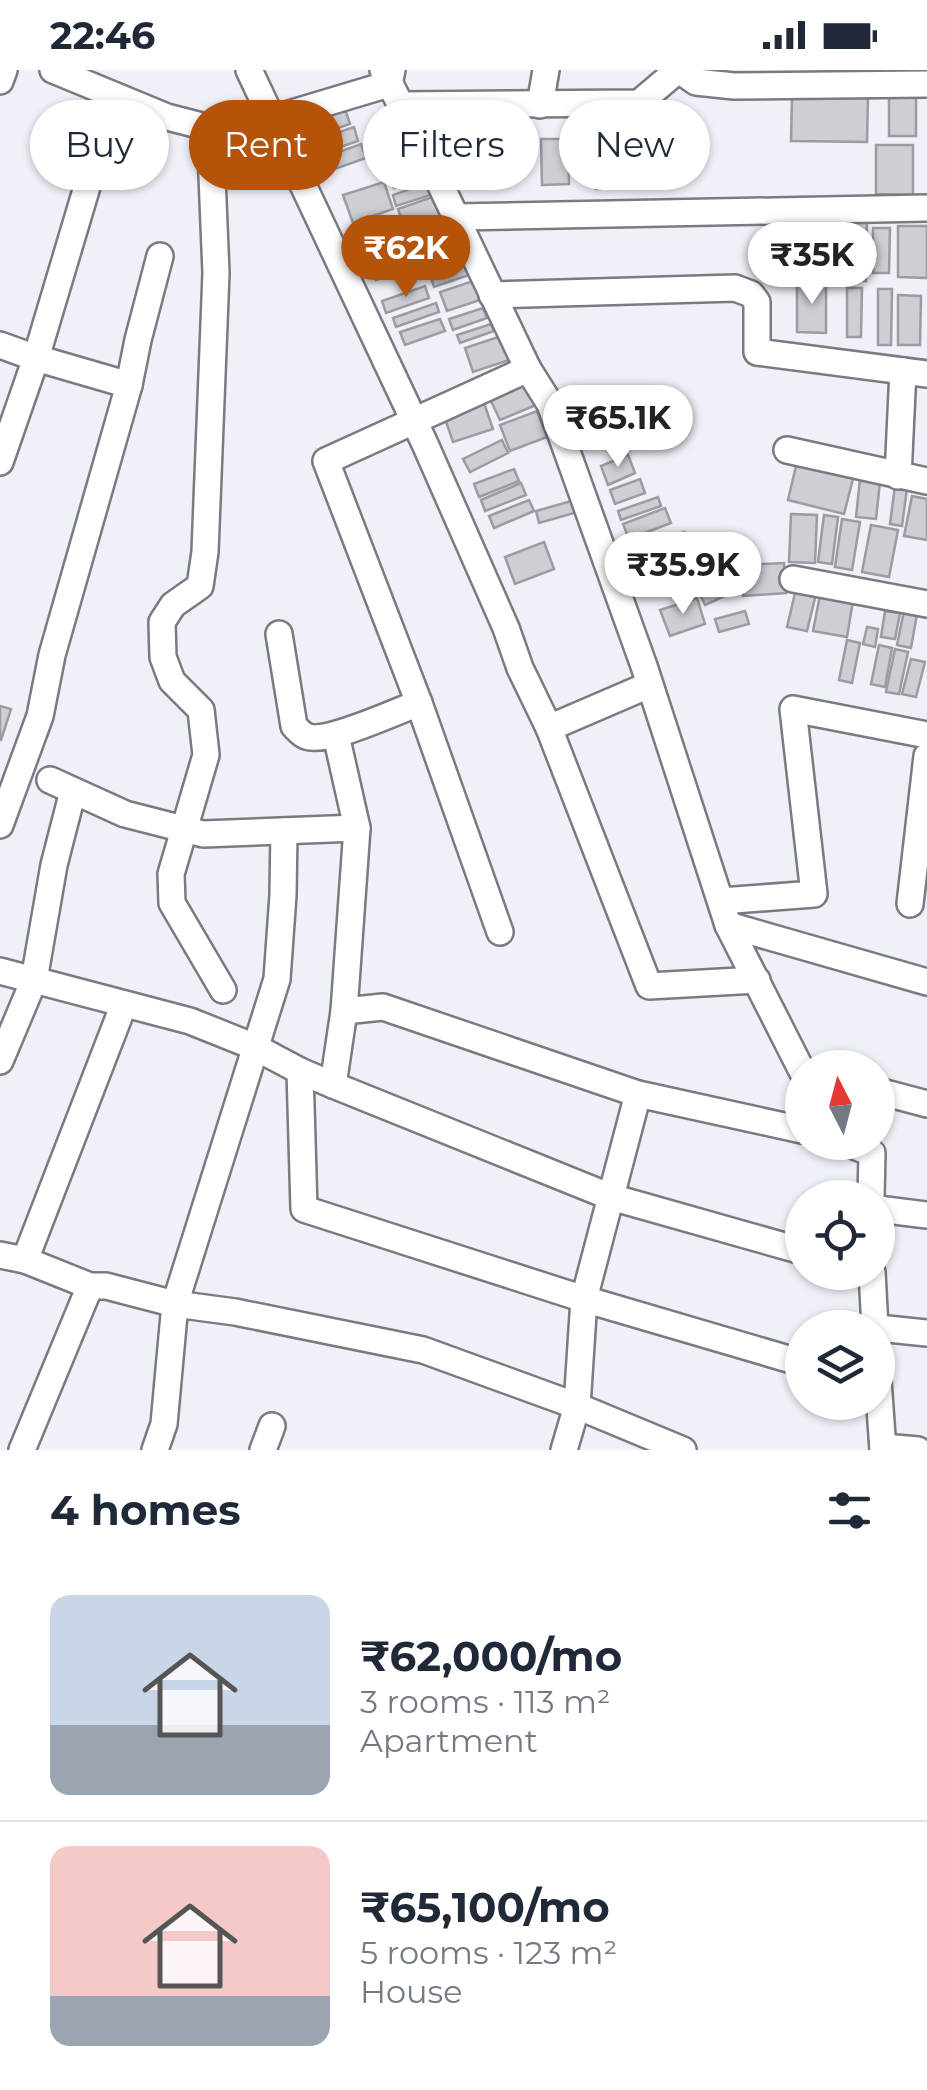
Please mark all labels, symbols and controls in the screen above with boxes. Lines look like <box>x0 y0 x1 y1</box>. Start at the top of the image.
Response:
text: 22:46 <box>50 12 155 59</box>
chip: Buy <box>30 100 169 190</box>
chip: Rent <box>189 100 343 190</box>
chip: Filters <box>363 100 539 190</box>
chip: New <box>559 100 710 190</box>
pin: ₹62K <box>347 215 465 300</box>
pin: ₹35K <box>753 222 871 307</box>
text: ₹62K <box>363 228 449 267</box>
text: ₹35K <box>770 235 854 274</box>
pin: ₹65.1K <box>537 385 699 470</box>
text: ₹65.1K <box>565 398 671 437</box>
pin: ₹35.9K <box>602 532 764 617</box>
text: ₹35.9K <box>626 545 740 584</box>
north arrow <box>785 1050 895 1160</box>
map controls <box>785 1050 895 1420</box>
button: locate <box>785 1180 895 1290</box>
button: layers <box>785 1310 895 1420</box>
icon: filters <box>822 1483 877 1538</box>
text: 4 homes <box>50 1484 241 1536</box>
text: ₹62,000/mo <box>360 1630 622 1682</box>
icon: home <box>130 1635 250 1755</box>
text: 3 rooms · 113 m² <box>360 1682 611 1721</box>
text: Apartment <box>360 1721 538 1760</box>
text: ₹65,100/mo <box>360 1881 610 1933</box>
icon: home <box>130 1886 250 2006</box>
text: 5 rooms · 123 m² <box>360 1933 617 1972</box>
text: House <box>360 1972 463 2011</box>

